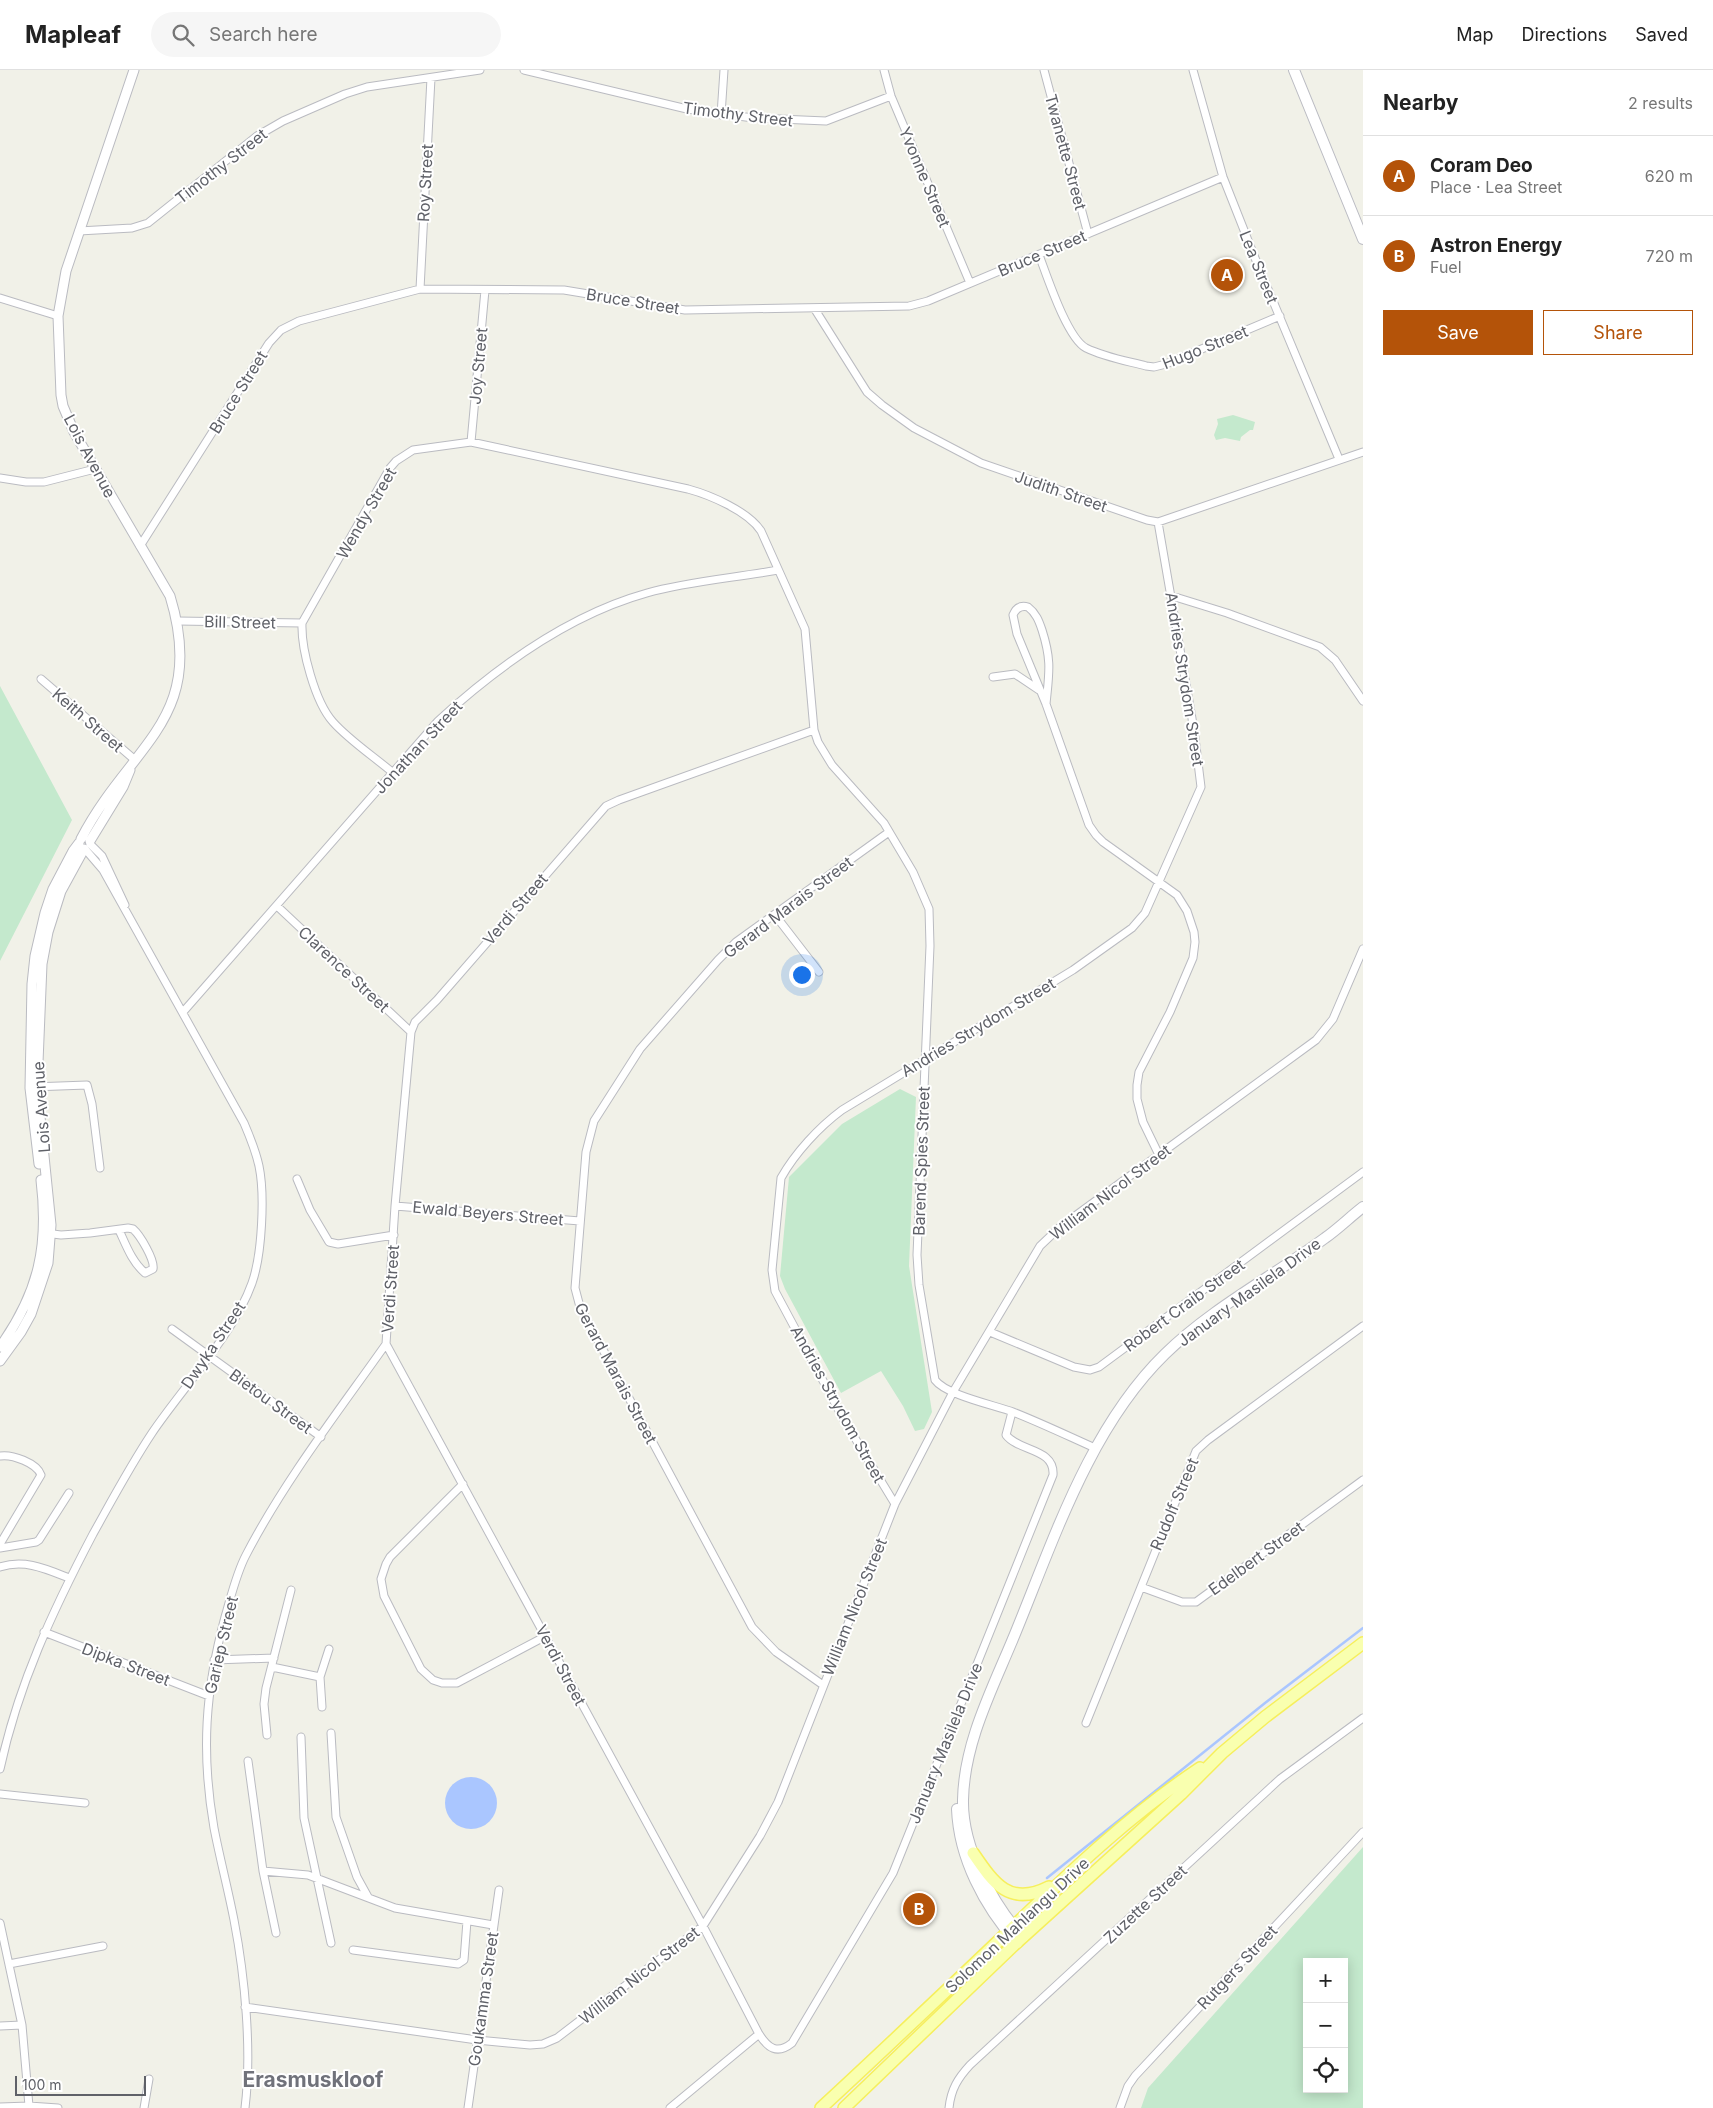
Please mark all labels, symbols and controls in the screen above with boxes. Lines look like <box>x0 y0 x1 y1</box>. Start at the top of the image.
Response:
search box <box>151 12 501 57</box>
text: Mapleaf <box>25 20 121 49</box>
icon: search <box>169 21 197 49</box>
text: Search here <box>209 23 318 46</box>
text: Map <box>1456 24 1494 45</box>
text: Directions <box>1522 24 1607 45</box>
text: Saved <box>1635 24 1688 45</box>
text: Nearby <box>1383 90 1458 115</box>
street label: Twanette Street <box>1041 92 1091 212</box>
text: 2 results <box>1628 93 1693 113</box>
street label: Timothy Street <box>682 97 794 131</box>
street label: Timothy Street <box>171 124 271 208</box>
street label: Yvonne Street <box>895 124 955 230</box>
street label: Roy Street <box>413 144 437 222</box>
text: Coram Deo <box>1430 154 1533 177</box>
text: A <box>1393 166 1405 186</box>
text: 620 m <box>1645 166 1693 186</box>
text: Place · Lea Street <box>1430 177 1562 197</box>
street label: Bruce Street <box>995 225 1089 281</box>
street label: Lea Street <box>1235 227 1283 307</box>
text: Astron Energy <box>1430 234 1562 257</box>
text: B <box>1394 246 1404 266</box>
text: 720 m <box>1646 246 1693 266</box>
pin: A <box>1211 256 1243 294</box>
text: Fuel <box>1430 257 1462 277</box>
street label: Bruce Street <box>585 284 681 318</box>
button: Save <box>1383 310 1533 355</box>
button: Share <box>1543 310 1693 355</box>
street label: Hugo Street <box>1159 321 1251 373</box>
street label: Joy Street <box>465 327 491 405</box>
street label: Bruce Street <box>205 347 271 437</box>
street label: Lois Avenue <box>60 411 120 501</box>
street label: Wendy Street <box>332 464 400 562</box>
street label: Judith Street <box>1012 466 1110 516</box>
street label: Andries Strydom Street <box>1161 590 1209 768</box>
street label: Bill Street <box>204 611 276 633</box>
street label: Keith Street <box>48 684 128 756</box>
street label: Jonathan Street <box>370 696 466 798</box>
street label: Gerard Marais Street <box>719 852 857 962</box>
street label: Verdi Street <box>478 869 552 949</box>
street label: Clarence Street <box>294 922 394 1016</box>
your location <box>789 962 815 988</box>
street label: Andries Strydom Street <box>897 973 1059 1081</box>
street label: Lois Avenue <box>28 1061 54 1153</box>
street label: Barend Spies Street <box>908 1086 934 1236</box>
street label: William Nicol Street <box>1045 1140 1175 1244</box>
street label: Ewald Beyers Street <box>412 1196 564 1230</box>
street label: January Masilela Drive <box>1174 1233 1324 1351</box>
street label: Verdi Street <box>377 1244 403 1334</box>
street label: Robert Craib Street <box>1120 1254 1248 1356</box>
street label: Dwyka Street <box>176 1297 250 1393</box>
street label: Gerard Marais Street <box>570 1299 662 1447</box>
street label: Andries Strydom Street <box>787 1322 889 1486</box>
street label: Bietou Street <box>226 1364 316 1438</box>
street label: Rudolf Street <box>1146 1455 1202 1553</box>
street label: Edelbert Street <box>1204 1517 1308 1599</box>
street label: William Nicol Street <box>817 1535 891 1679</box>
street label: Gariep Street <box>200 1594 242 1696</box>
street label: Verdi Street <box>531 1621 591 1709</box>
street label: Dipka Street <box>79 1638 173 1690</box>
street label: January Masilela Drive <box>904 1660 986 1826</box>
street label: Solomon Mahlangu Drive <box>941 1853 1093 1997</box>
street label: Zuzette Street <box>1099 1860 1191 1948</box>
pin: B <box>903 1890 935 1928</box>
street label: Rutgers Street <box>1193 1921 1281 2013</box>
street label: William Nicol Street <box>575 1922 703 2028</box>
street label: Goukamma Street <box>464 1931 502 2067</box>
map controls <box>1303 1958 1348 2093</box>
button: + <box>1303 1958 1348 2003</box>
button: − <box>1303 2003 1348 2048</box>
button: locate <box>1303 2048 1348 2093</box>
district label: Erasmuskloof <box>243 2067 384 2092</box>
scale bar <box>15 2073 146 2096</box>
text: 100 m <box>22 2076 62 2093</box>

